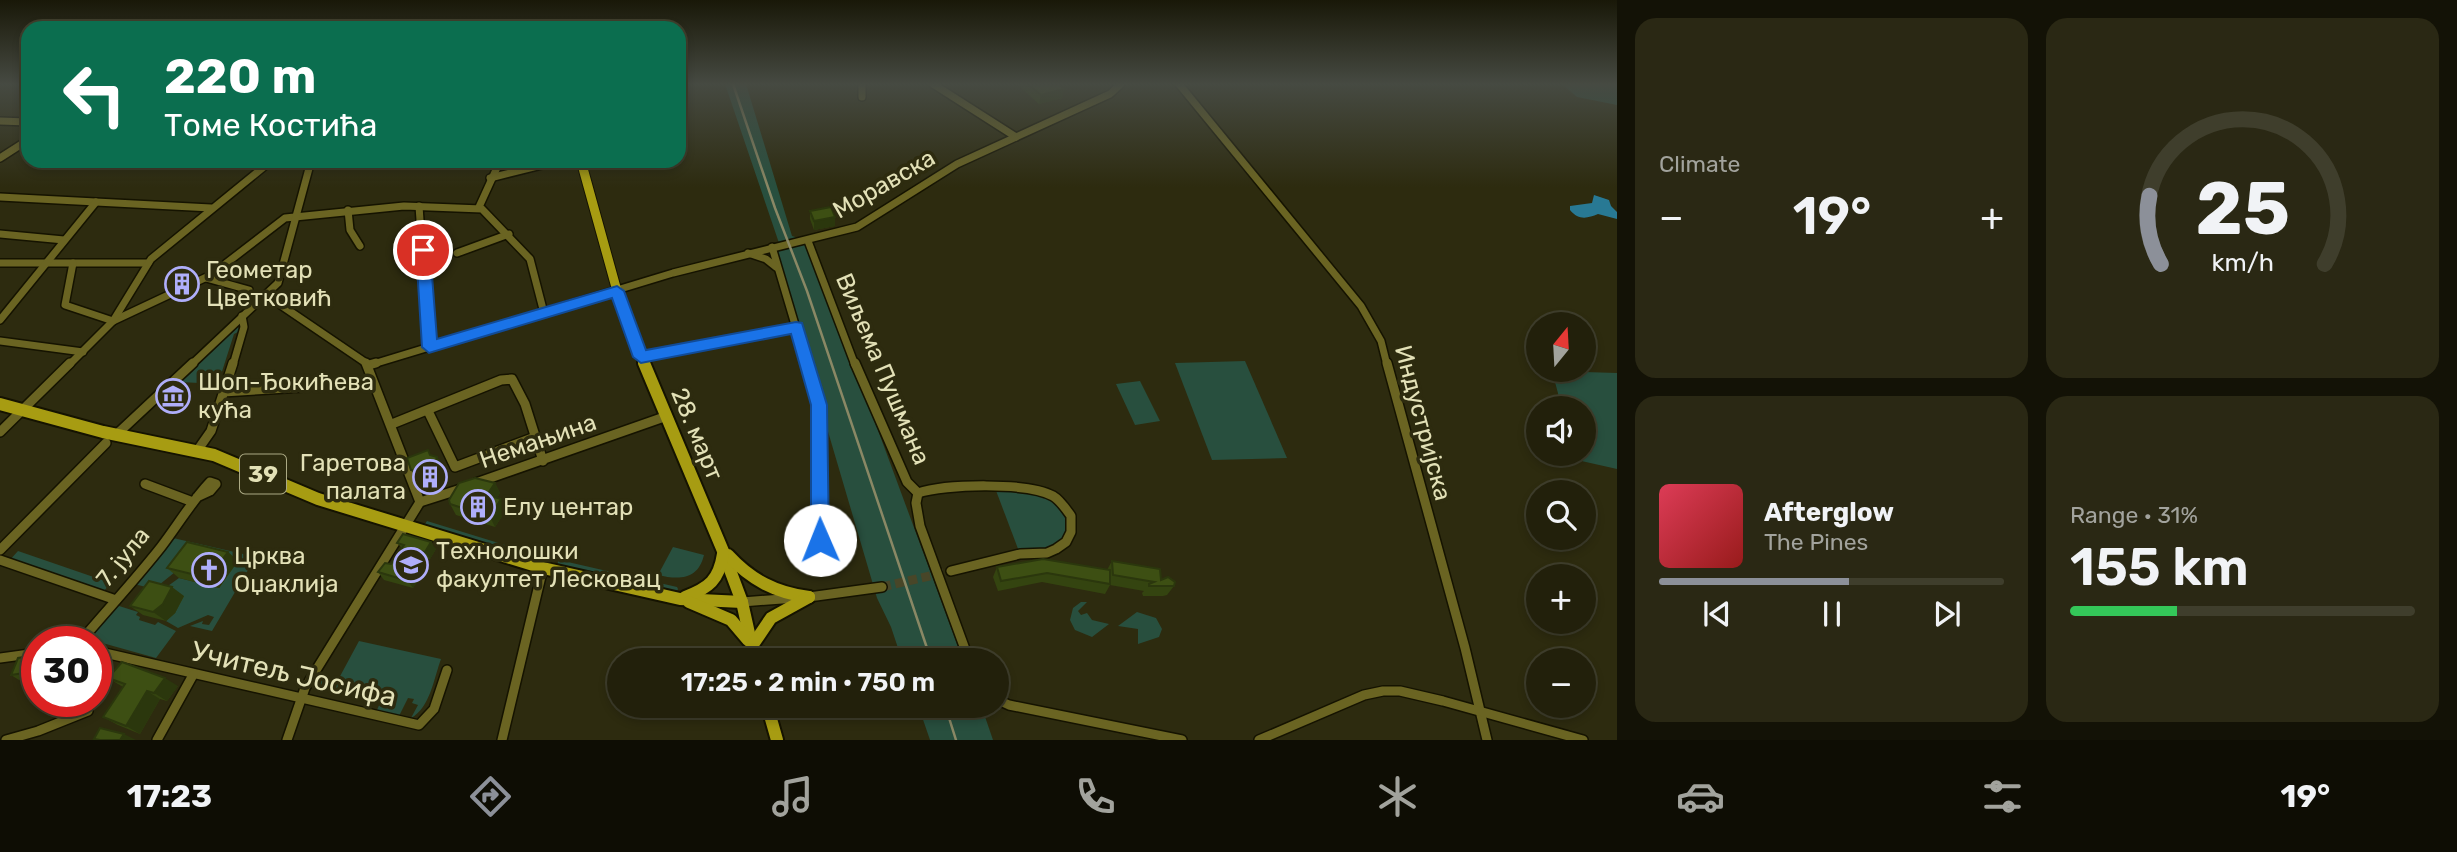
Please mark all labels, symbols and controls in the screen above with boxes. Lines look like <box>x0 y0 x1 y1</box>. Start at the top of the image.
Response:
text: 220 m <box>164 47 316 105</box>
icon: left <box>49 49 140 140</box>
text: Томе Костића <box>164 106 377 144</box>
street label: Моравска <box>828 144 940 224</box>
text: Climate <box>1659 150 1740 178</box>
text: 25 <box>2195 166 2290 252</box>
text: 19° <box>1793 185 1871 247</box>
text: − <box>1659 194 1684 240</box>
text: + <box>1980 194 2004 240</box>
pin <box>393 220 453 280</box>
icon: arrive <box>404 231 442 269</box>
text: km/h <box>2211 248 2274 277</box>
place label: Геометар Цветковић <box>206 256 332 312</box>
building icon: Геометар Цветковић <box>163 265 201 303</box>
street label: Виљема Пушмана <box>830 269 936 469</box>
north arrow <box>1526 312 1596 382</box>
map controls <box>1526 312 1596 718</box>
street label: Индустријска <box>1389 342 1457 504</box>
place label: Шоп-Ђокићева кућа <box>198 368 374 424</box>
museum icon: Шоп-Ђокићева кућа <box>154 377 192 415</box>
street label: 28. март <box>665 384 729 484</box>
button: sound <box>1526 396 1596 466</box>
street label: Немањина <box>476 408 600 474</box>
place label: Гаретова палата <box>300 449 406 505</box>
road number: 39 <box>240 454 286 494</box>
building icon: Гаретова палата <box>411 458 449 496</box>
button: search <box>1526 480 1596 550</box>
building icon: Елу центар <box>459 488 497 526</box>
place label: Елу центар <box>503 493 633 521</box>
text: Afterglow <box>1764 497 1894 528</box>
text: Range · 31% <box>2070 501 2198 529</box>
position arrow <box>783 503 857 577</box>
street label: 7. јула <box>91 522 155 592</box>
text: The Pines <box>1764 528 1868 556</box>
text: 155 km <box>2070 536 2249 598</box>
place label: Технолошки факултет Лесковац <box>436 537 661 593</box>
place label: Црква Оџаклија <box>234 542 338 598</box>
school or university icon: Технолошки факултет Лесковац <box>392 546 430 584</box>
church icon: Црква Оџаклија <box>190 551 228 589</box>
button: + <box>1526 564 1596 634</box>
icon: previous <box>1698 595 1736 633</box>
icon: pause <box>1813 595 1851 633</box>
icon: next <box>1928 595 1966 633</box>
speed limit sign: 30 <box>21 626 112 717</box>
street label: Учитељ Јосифа <box>188 634 400 714</box>
button: − <box>1526 648 1596 718</box>
text: 17:25 · 2 min · 750 m <box>681 667 935 698</box>
icon: directions <box>466 772 515 821</box>
icon: music <box>768 772 817 821</box>
icon: phone <box>1071 772 1120 821</box>
icon: climate <box>1373 772 1422 821</box>
icon: car <box>1676 772 1725 821</box>
icon: filters <box>1978 772 2027 821</box>
text: 17:23 <box>127 777 212 815</box>
text: 19° <box>2281 777 2330 815</box>

